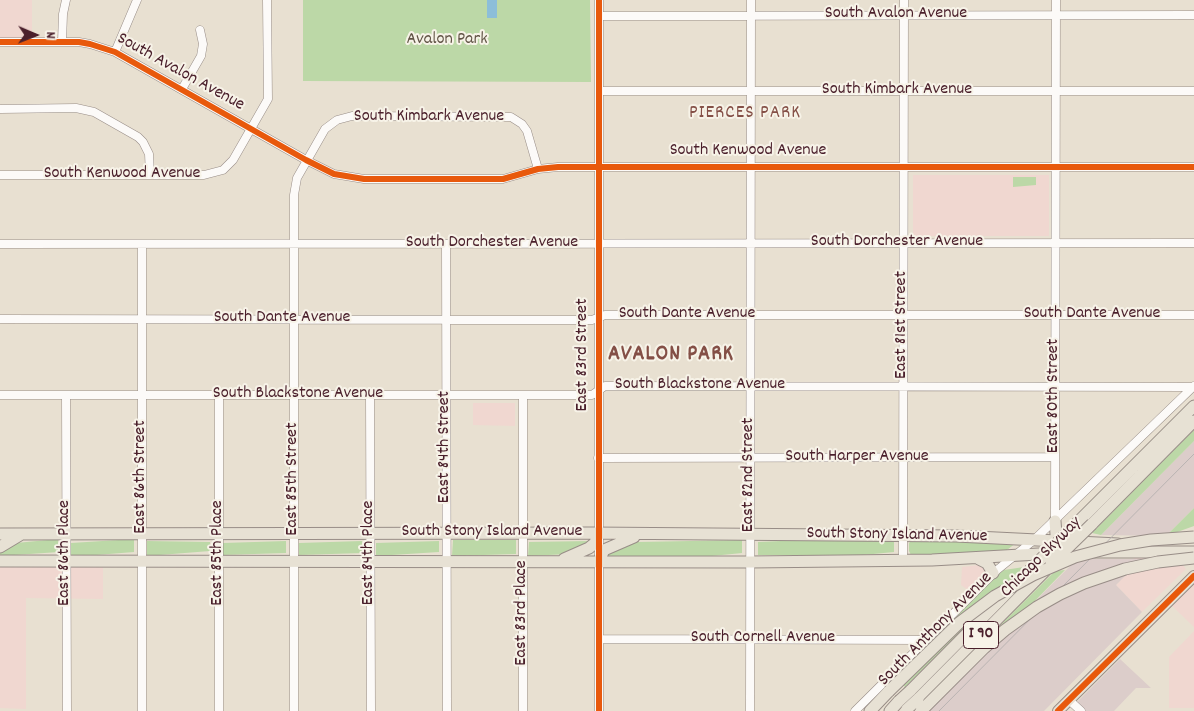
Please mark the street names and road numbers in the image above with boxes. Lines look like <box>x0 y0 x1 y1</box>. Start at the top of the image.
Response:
street label: South Avalon Avenue <box>825 4 967 26</box>
street label: South Avalon Avenue <box>112 29 248 117</box>
street label: South Kimbark Avenue <box>822 80 972 102</box>
street label: South Kimbark Avenue <box>354 107 504 129</box>
street label: South Kenwood Avenue <box>670 141 826 163</box>
street label: South Kenwood Avenue <box>44 164 200 186</box>
street label: South Dorchester Avenue <box>811 232 983 254</box>
street label: South Dorchester Avenue <box>406 233 578 255</box>
street label: East 81st Street <box>892 271 914 379</box>
street label: East 83rd Street <box>573 298 595 412</box>
street label: South Dante Avenue <box>619 304 755 326</box>
street label: South Dante Avenue <box>1024 304 1160 326</box>
street label: South Dante Avenue <box>214 308 350 330</box>
street label: East 80th Street <box>1044 339 1066 453</box>
street label: South Blackstone Avenue <box>615 375 785 397</box>
street label: South Blackstone Avenue <box>213 384 383 406</box>
street label: East 84th Street <box>435 391 457 503</box>
street label: East 82nd Street <box>739 418 761 532</box>
street label: East 86th Street <box>131 420 153 534</box>
street label: East 85th Street <box>283 422 305 536</box>
street label: South Harper Avenue <box>785 447 929 469</box>
street label: East 86th Place <box>55 500 77 606</box>
street label: East 85th Place <box>208 500 230 606</box>
street label: East 84th Place <box>359 501 381 605</box>
street label: Chicago Skyway <box>997 513 1087 603</box>
street label: South Stony Island Avenue <box>401 522 583 544</box>
street label: South Stony Island Avenue <box>806 524 988 548</box>
street label: East 83rd Place <box>512 560 534 666</box>
street label: South Anthony Avenue <box>874 568 998 692</box>
road number: I 90 <box>964 622 998 648</box>
street label: South Cornell Avenue <box>691 628 835 650</box>

